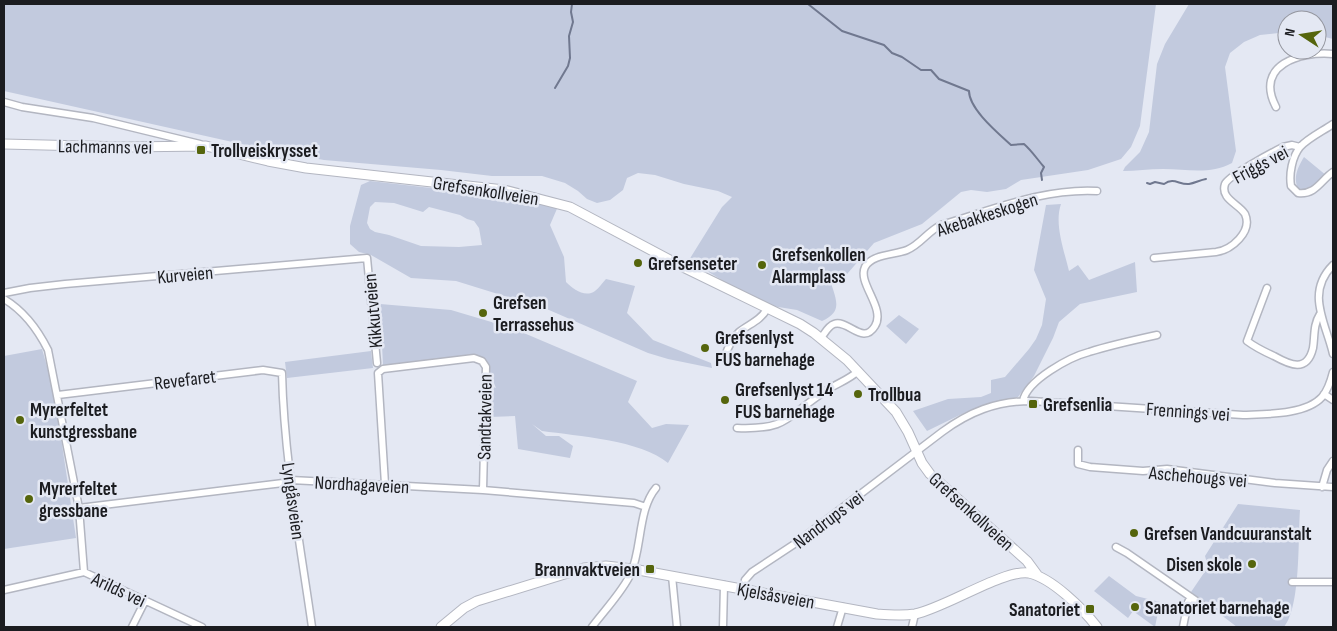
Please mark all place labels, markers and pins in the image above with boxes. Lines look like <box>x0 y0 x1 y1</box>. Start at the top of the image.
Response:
place label: Trollveiskrysset <box>211 140 318 163</box>
marker: Trollveiskrysset <box>195 144 207 156</box>
place label: Grefsenkollen Alarmplass <box>771 244 866 289</box>
place label: Grefsenseter <box>648 253 737 276</box>
marker: Grefsenseter <box>632 257 644 269</box>
marker: Grefsenkollen Alarmplass <box>756 259 768 271</box>
place label: Grefsen Terrassehus <box>493 292 574 337</box>
marker: Grefsen Terrassehus <box>477 307 489 319</box>
place label: Grefsenlyst FUS barnehage <box>715 327 815 372</box>
marker: Grefsenlyst FUS barnehage <box>699 342 711 354</box>
place label: Grefsenlyst 14 FUS barnehage <box>735 379 835 424</box>
place label: Trollbua <box>868 384 921 407</box>
marker: Trollbua <box>852 388 864 400</box>
marker: Grefsenlyst 14 FUS barnehage <box>719 394 731 406</box>
place label: Grefsenlia <box>1043 394 1112 417</box>
marker: Grefsenlia <box>1027 398 1039 410</box>
place label: Myrerfeltet kunstgressbane <box>30 399 137 444</box>
marker: Myrerfeltet kunstgressbane <box>14 414 26 426</box>
place label: Myrerfeltet gressbane <box>39 478 117 523</box>
marker: Myrerfeltet gressbane <box>23 493 35 505</box>
place label: Grefsen Vandcuuranstalt <box>1144 523 1312 546</box>
marker: Grefsen Vandcuuranstalt <box>1128 527 1140 539</box>
place label: Disen skole <box>1166 554 1242 577</box>
marker: Disen skole <box>1246 558 1258 570</box>
place label: Brannvaktveien <box>534 559 640 582</box>
marker: Brannvaktveien <box>644 563 656 575</box>
place label: Sanatoriet barnehage <box>1145 597 1290 620</box>
place label: Sanatoriet <box>1009 599 1080 622</box>
marker: Sanatoriet barnehage <box>1129 601 1141 613</box>
marker: Sanatoriet <box>1084 603 1096 615</box>

